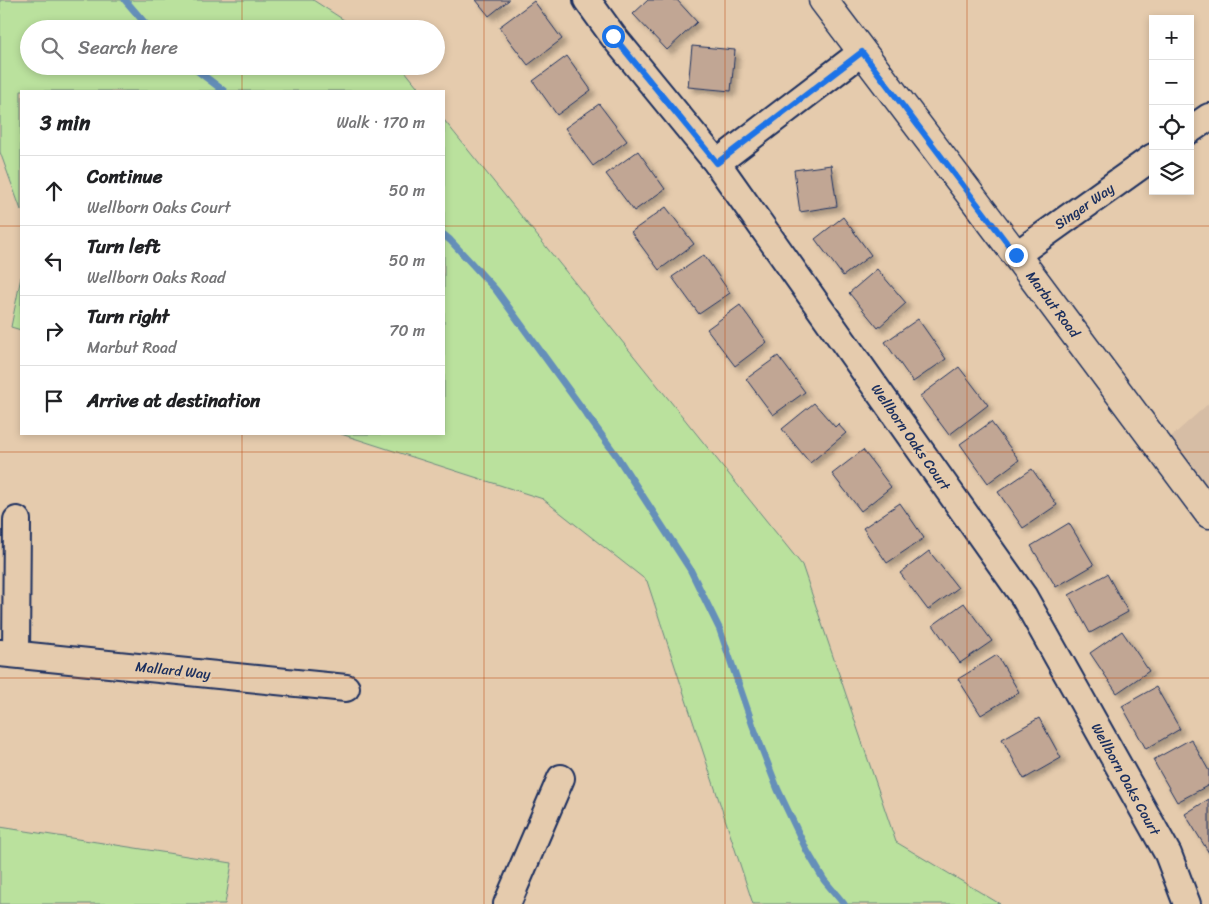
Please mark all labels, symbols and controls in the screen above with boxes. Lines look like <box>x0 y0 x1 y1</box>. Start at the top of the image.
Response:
map controls <box>1149 15 1194 195</box>
button: + <box>1149 15 1194 60</box>
search box <box>20 20 445 75</box>
route start <box>602 25 625 48</box>
text: Search here <box>78 31 178 64</box>
icon: search <box>38 34 66 62</box>
button: − <box>1149 60 1194 105</box>
text: 3 min <box>40 104 90 142</box>
button: locate <box>1149 105 1194 150</box>
text: Walk · 170 m <box>336 108 425 137</box>
button: layers <box>1149 150 1194 195</box>
text: Continue <box>87 160 163 193</box>
text: 50 m <box>389 176 425 205</box>
street label: Singer Way <box>1049 176 1120 236</box>
icon: ahead <box>40 177 68 205</box>
text: Wellborn Oaks Court <box>87 193 231 222</box>
text: Turn left <box>87 230 160 263</box>
route end <box>1005 244 1028 267</box>
text: 50 m <box>389 246 425 275</box>
icon: left <box>40 247 68 275</box>
text: Wellborn Oaks Road <box>87 263 225 292</box>
street label: Marbut Road <box>1019 266 1087 344</box>
text: Turn right <box>87 300 169 333</box>
text: 70 m <box>389 316 425 345</box>
icon: right <box>40 317 68 345</box>
text: Marbut Road <box>87 333 176 362</box>
street label: Wellborn Oaks Court <box>864 379 958 497</box>
text: Arrive at destination <box>87 384 260 417</box>
icon: arrive <box>40 387 68 415</box>
street label: Mallard Way <box>134 654 212 687</box>
street label: Wellborn Oaks Court <box>1084 718 1168 842</box>

